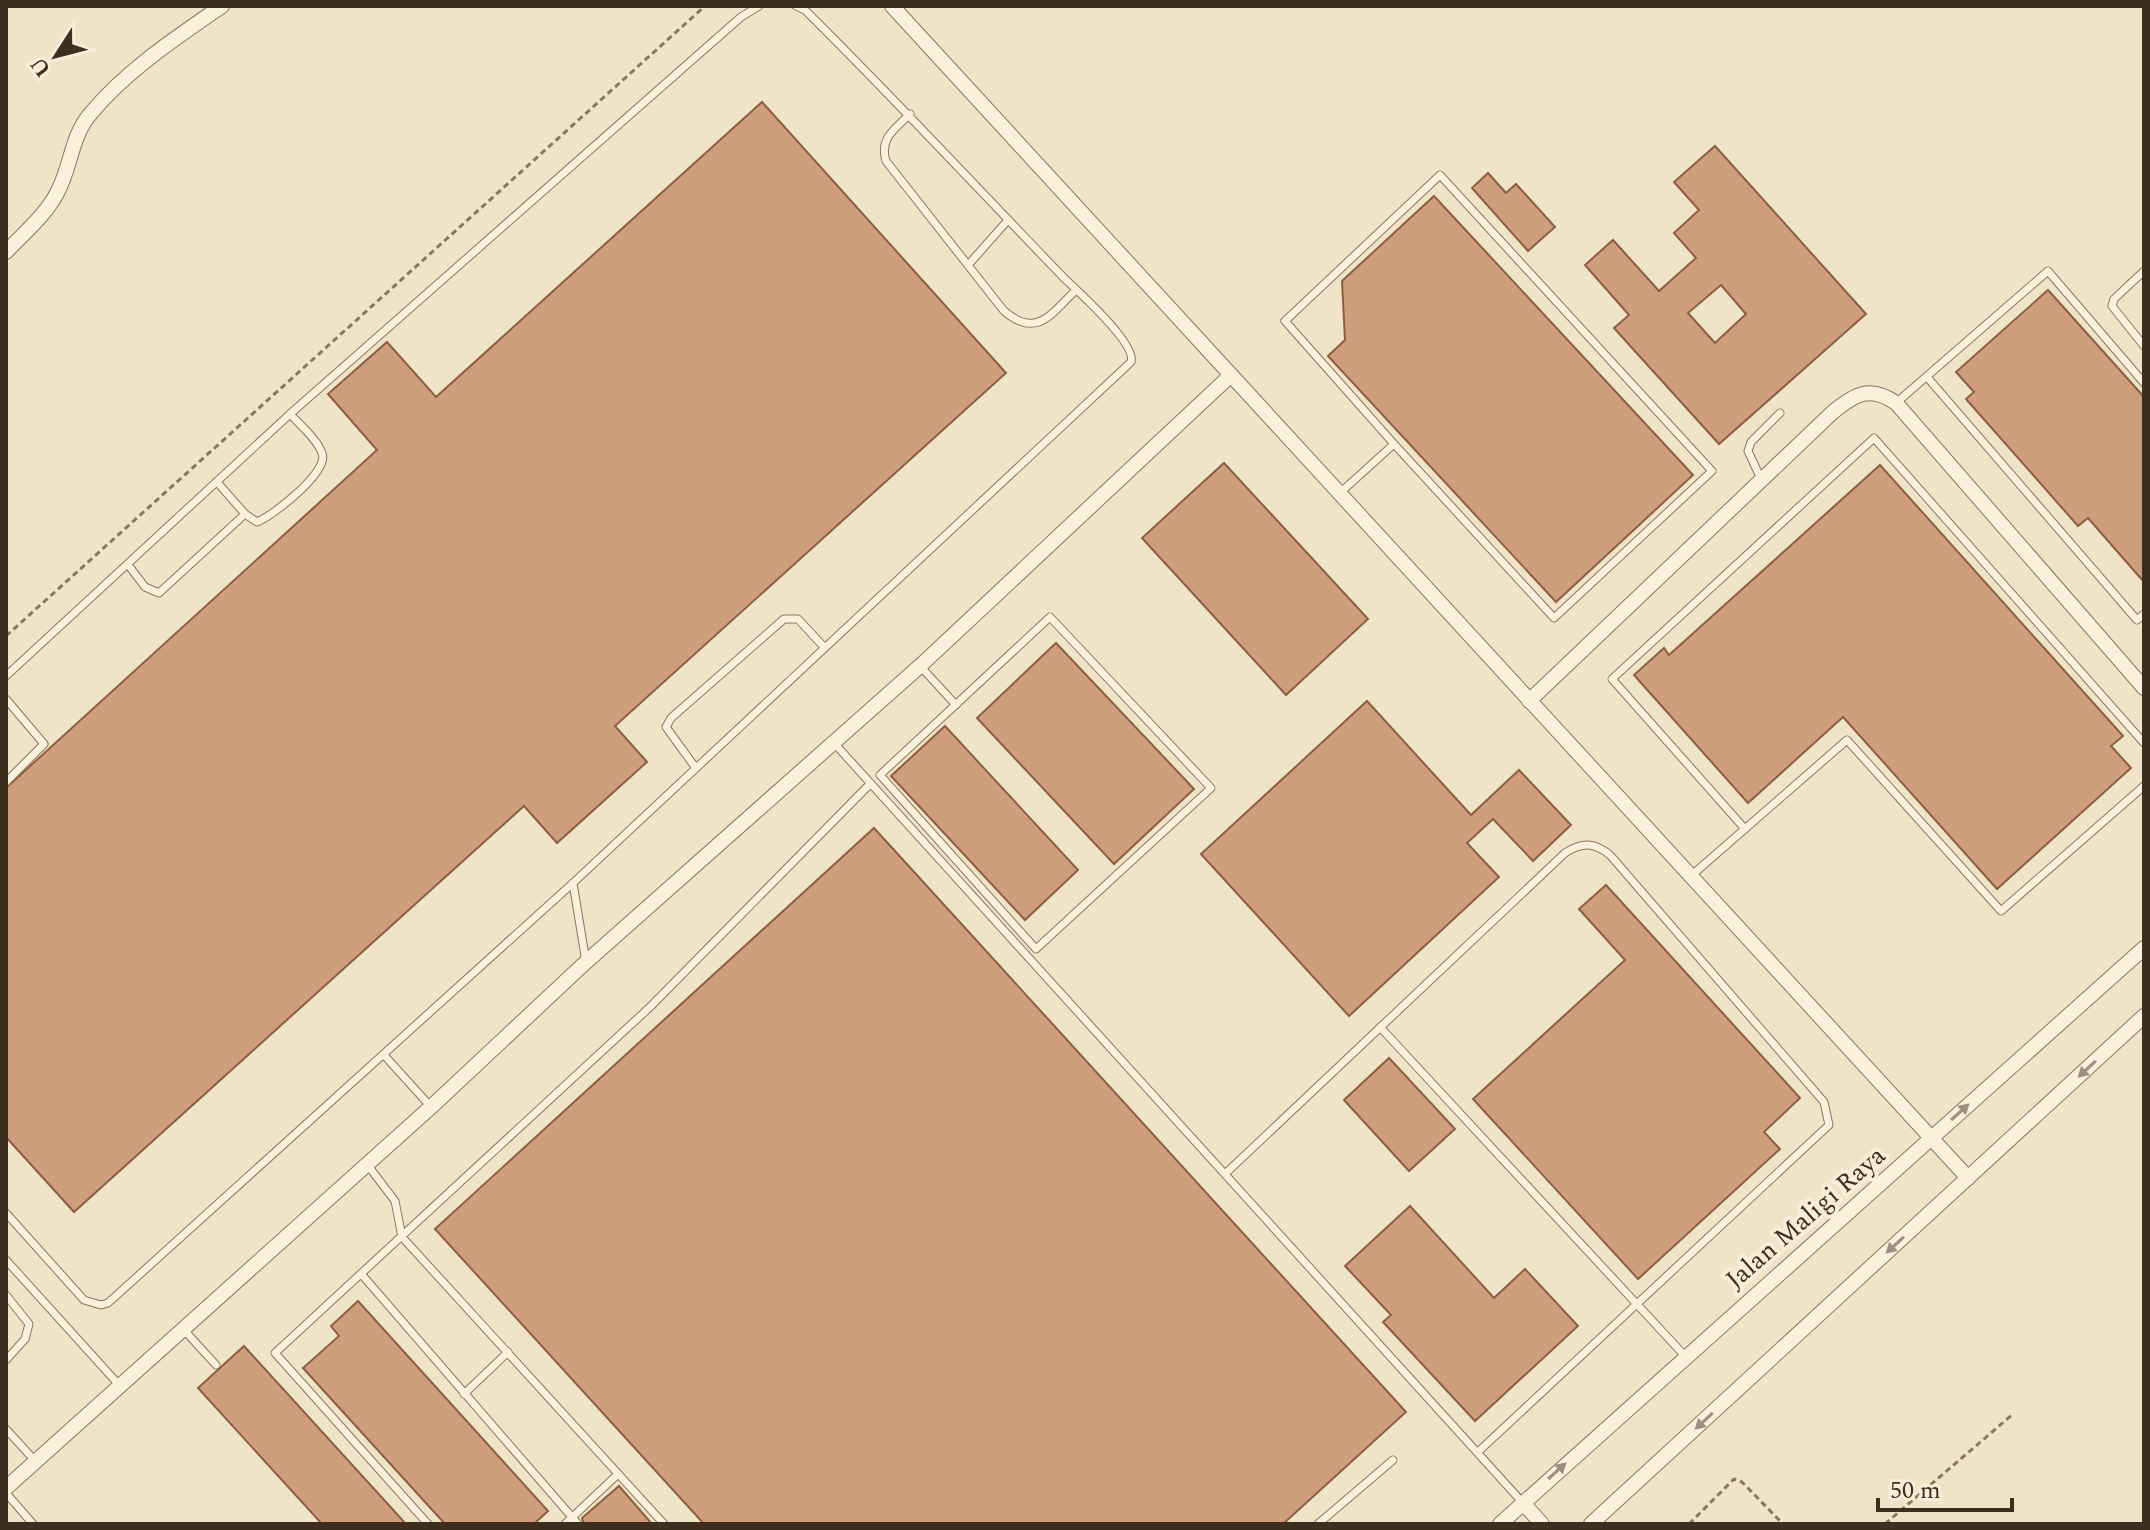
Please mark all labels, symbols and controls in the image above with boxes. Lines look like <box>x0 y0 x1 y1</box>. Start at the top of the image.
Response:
north arrow <box>16 16 96 96</box>
text: U <box>22 50 60 84</box>
one-way arrow <box>2077 1059 2096 1077</box>
one-way arrow <box>1950 1104 1970 1121</box>
street label: Jalan Maligi Raya <box>1717 1136 1895 1299</box>
one-way arrow <box>1886 1235 1905 1253</box>
one-way arrow <box>1694 1411 1713 1429</box>
scale bar <box>1878 1462 2012 1512</box>
one-way arrow <box>1548 1463 1567 1481</box>
text: 50 m <box>1890 1473 1941 1509</box>

